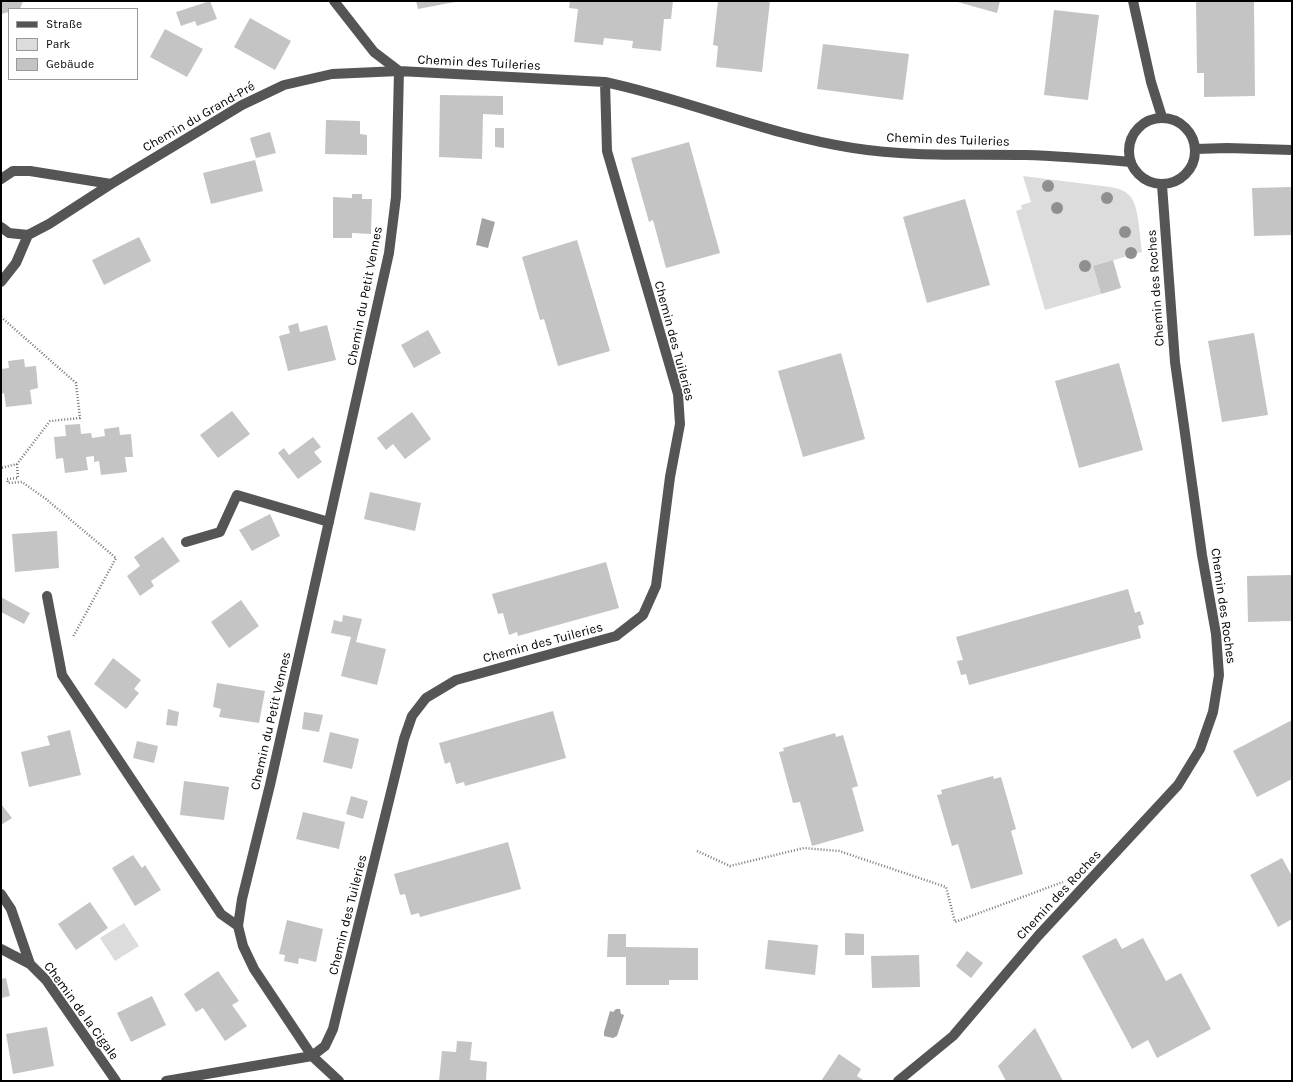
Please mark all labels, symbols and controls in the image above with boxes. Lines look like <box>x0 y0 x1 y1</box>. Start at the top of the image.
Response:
legend <box>8 8 138 80</box>
text: Straße <box>46 17 82 31</box>
text: Park <box>46 37 70 51</box>
street label: Chemin des Tuileries <box>417 52 541 74</box>
text: Gebäude <box>46 57 94 71</box>
street label: Chemin du Grand-Pré <box>140 78 258 156</box>
street label: Chemin des Tuileries <box>886 130 1010 150</box>
street label: Chemin du Petit Vennes <box>344 225 386 367</box>
street label: Chemin des Roches <box>1144 229 1168 347</box>
street label: Chemin des Tuileries <box>650 279 698 403</box>
street label: Chemin des Roches <box>1207 547 1239 665</box>
street label: Chemin des Tuileries <box>481 619 605 667</box>
street label: Chemin du Petit Vennes <box>247 650 295 792</box>
street label: Chemin des Roches <box>1013 847 1105 943</box>
street label: Chemin des Tuileries <box>325 853 371 977</box>
street label: Chemin de la Cigale <box>40 959 122 1063</box>

